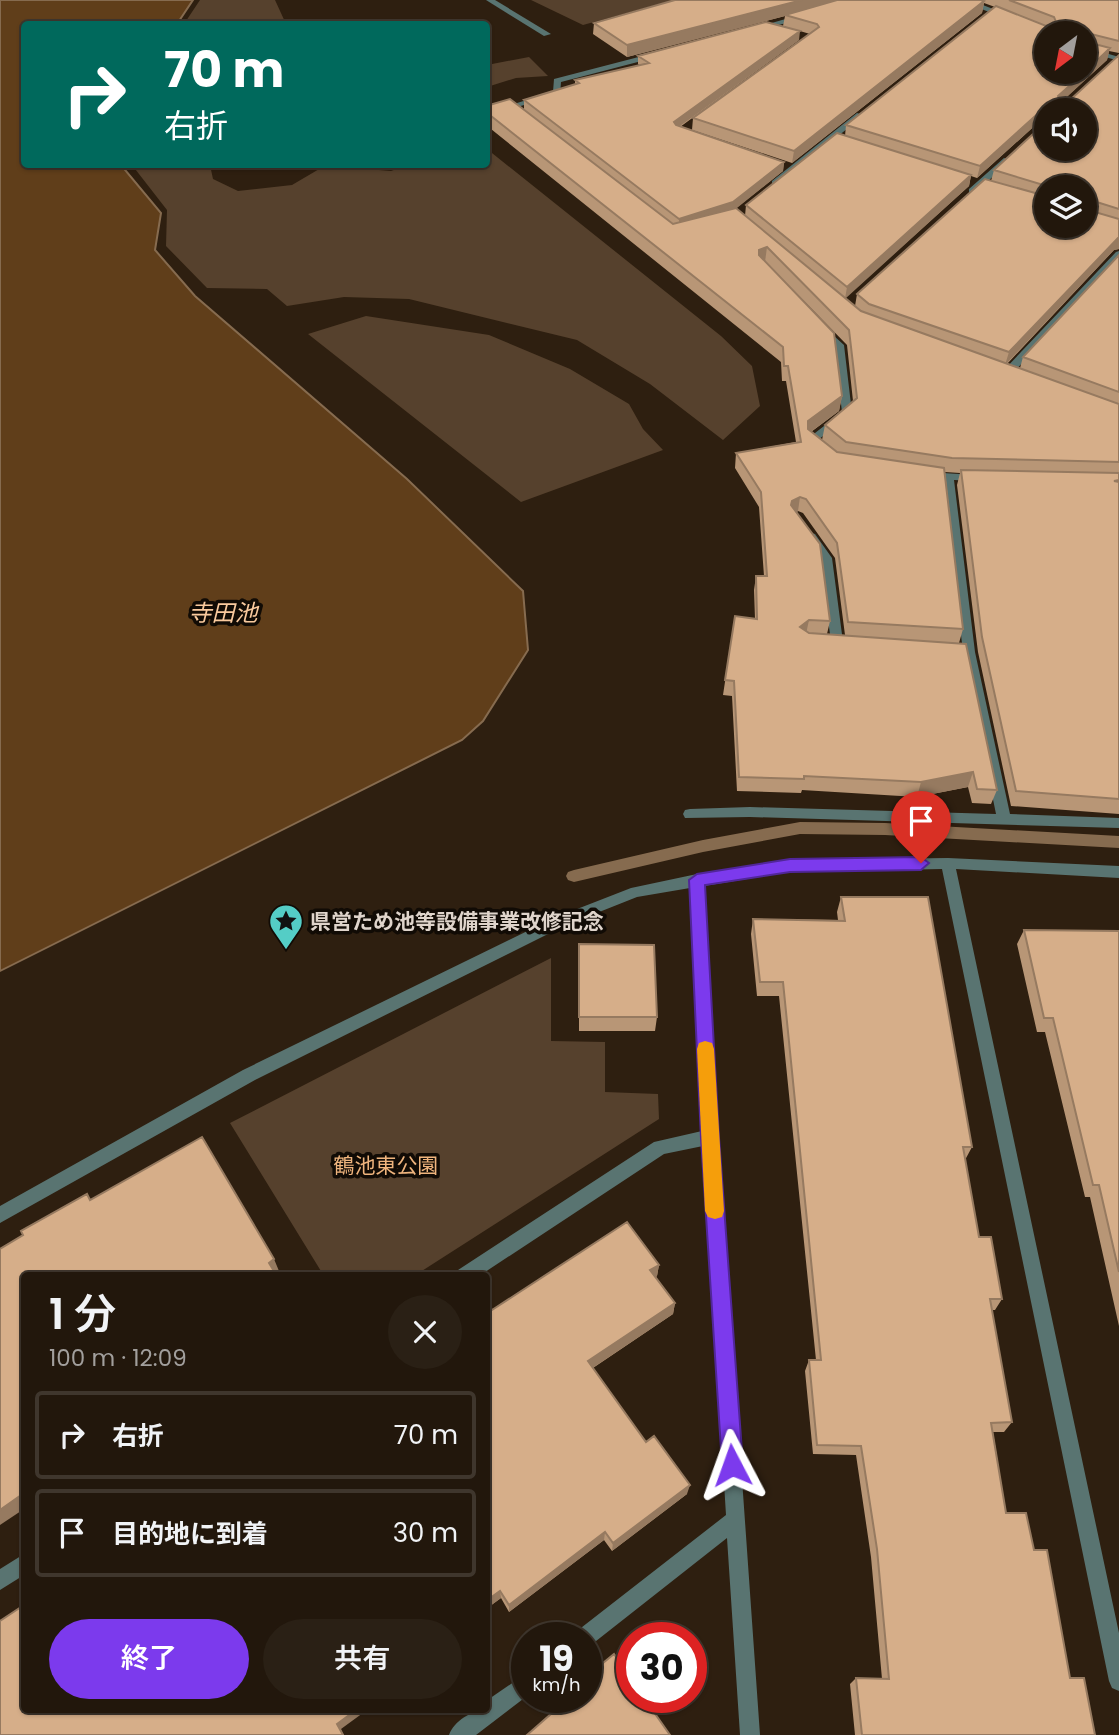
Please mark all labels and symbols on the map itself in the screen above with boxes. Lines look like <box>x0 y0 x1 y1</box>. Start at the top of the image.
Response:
north arrow <box>1034 21 1097 84</box>
water label: 寺田池 <box>189 597 260 629</box>
pin <box>891 791 951 863</box>
place icon: 県営ため池等設備事業改修記念 <box>267 902 305 951</box>
place label: 県営ため池等設備事業改修記念 <box>310 907 604 936</box>
park label: 鶴池東公園 <box>334 1151 439 1180</box>
position arrow <box>695 1428 769 1502</box>
speed limit sign: 30 <box>616 1622 707 1713</box>

